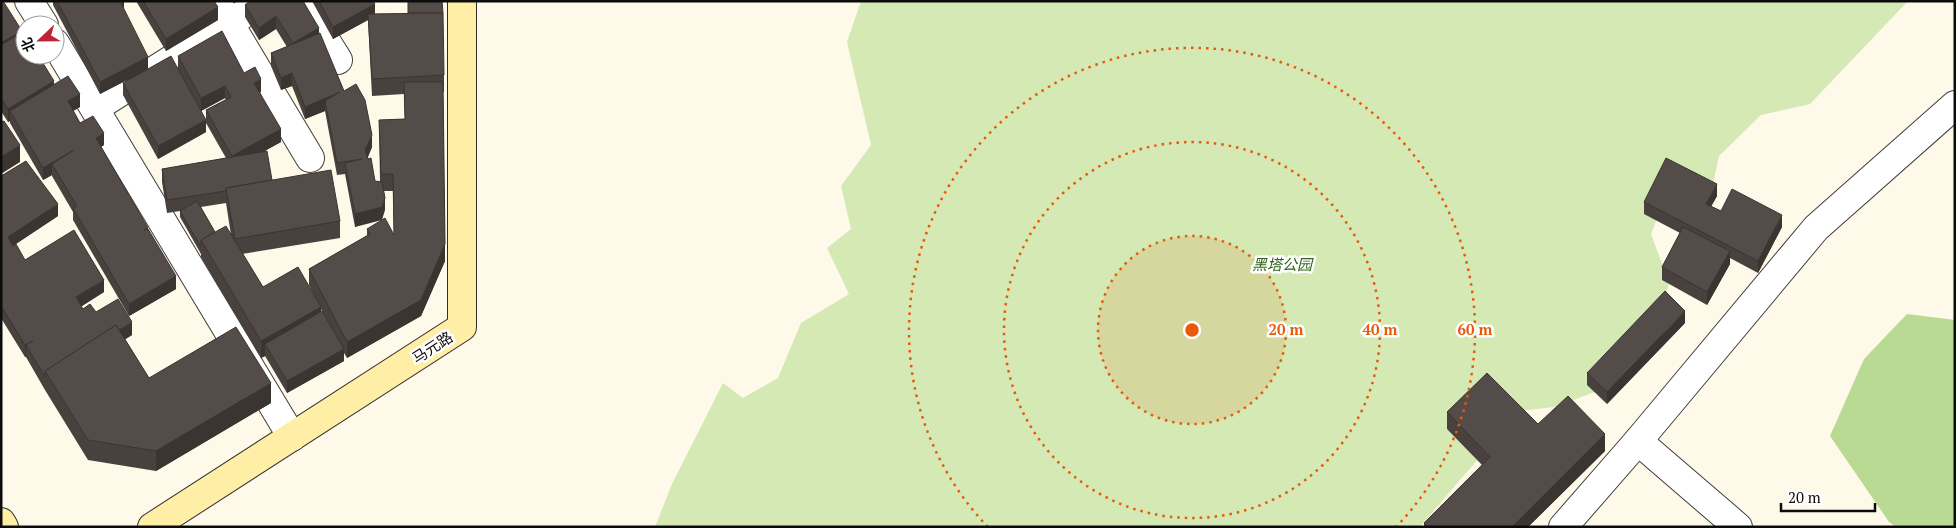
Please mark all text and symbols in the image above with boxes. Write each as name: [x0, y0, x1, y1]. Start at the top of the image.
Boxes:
north arrow: [15, 15, 65, 65]
text: 北: [16, 35, 39, 55]
park label: 黑塔公园: [1252, 254, 1314, 274]
text: 20 m: [1269, 319, 1304, 339]
text: 40 m: [1363, 319, 1398, 339]
text: 60 m: [1458, 319, 1493, 339]
centre of rings: [1183, 321, 1201, 339]
street label: 马元路: [408, 326, 456, 368]
scale bar: [1781, 480, 1875, 512]
text: 20 m: [1788, 487, 1821, 507]

